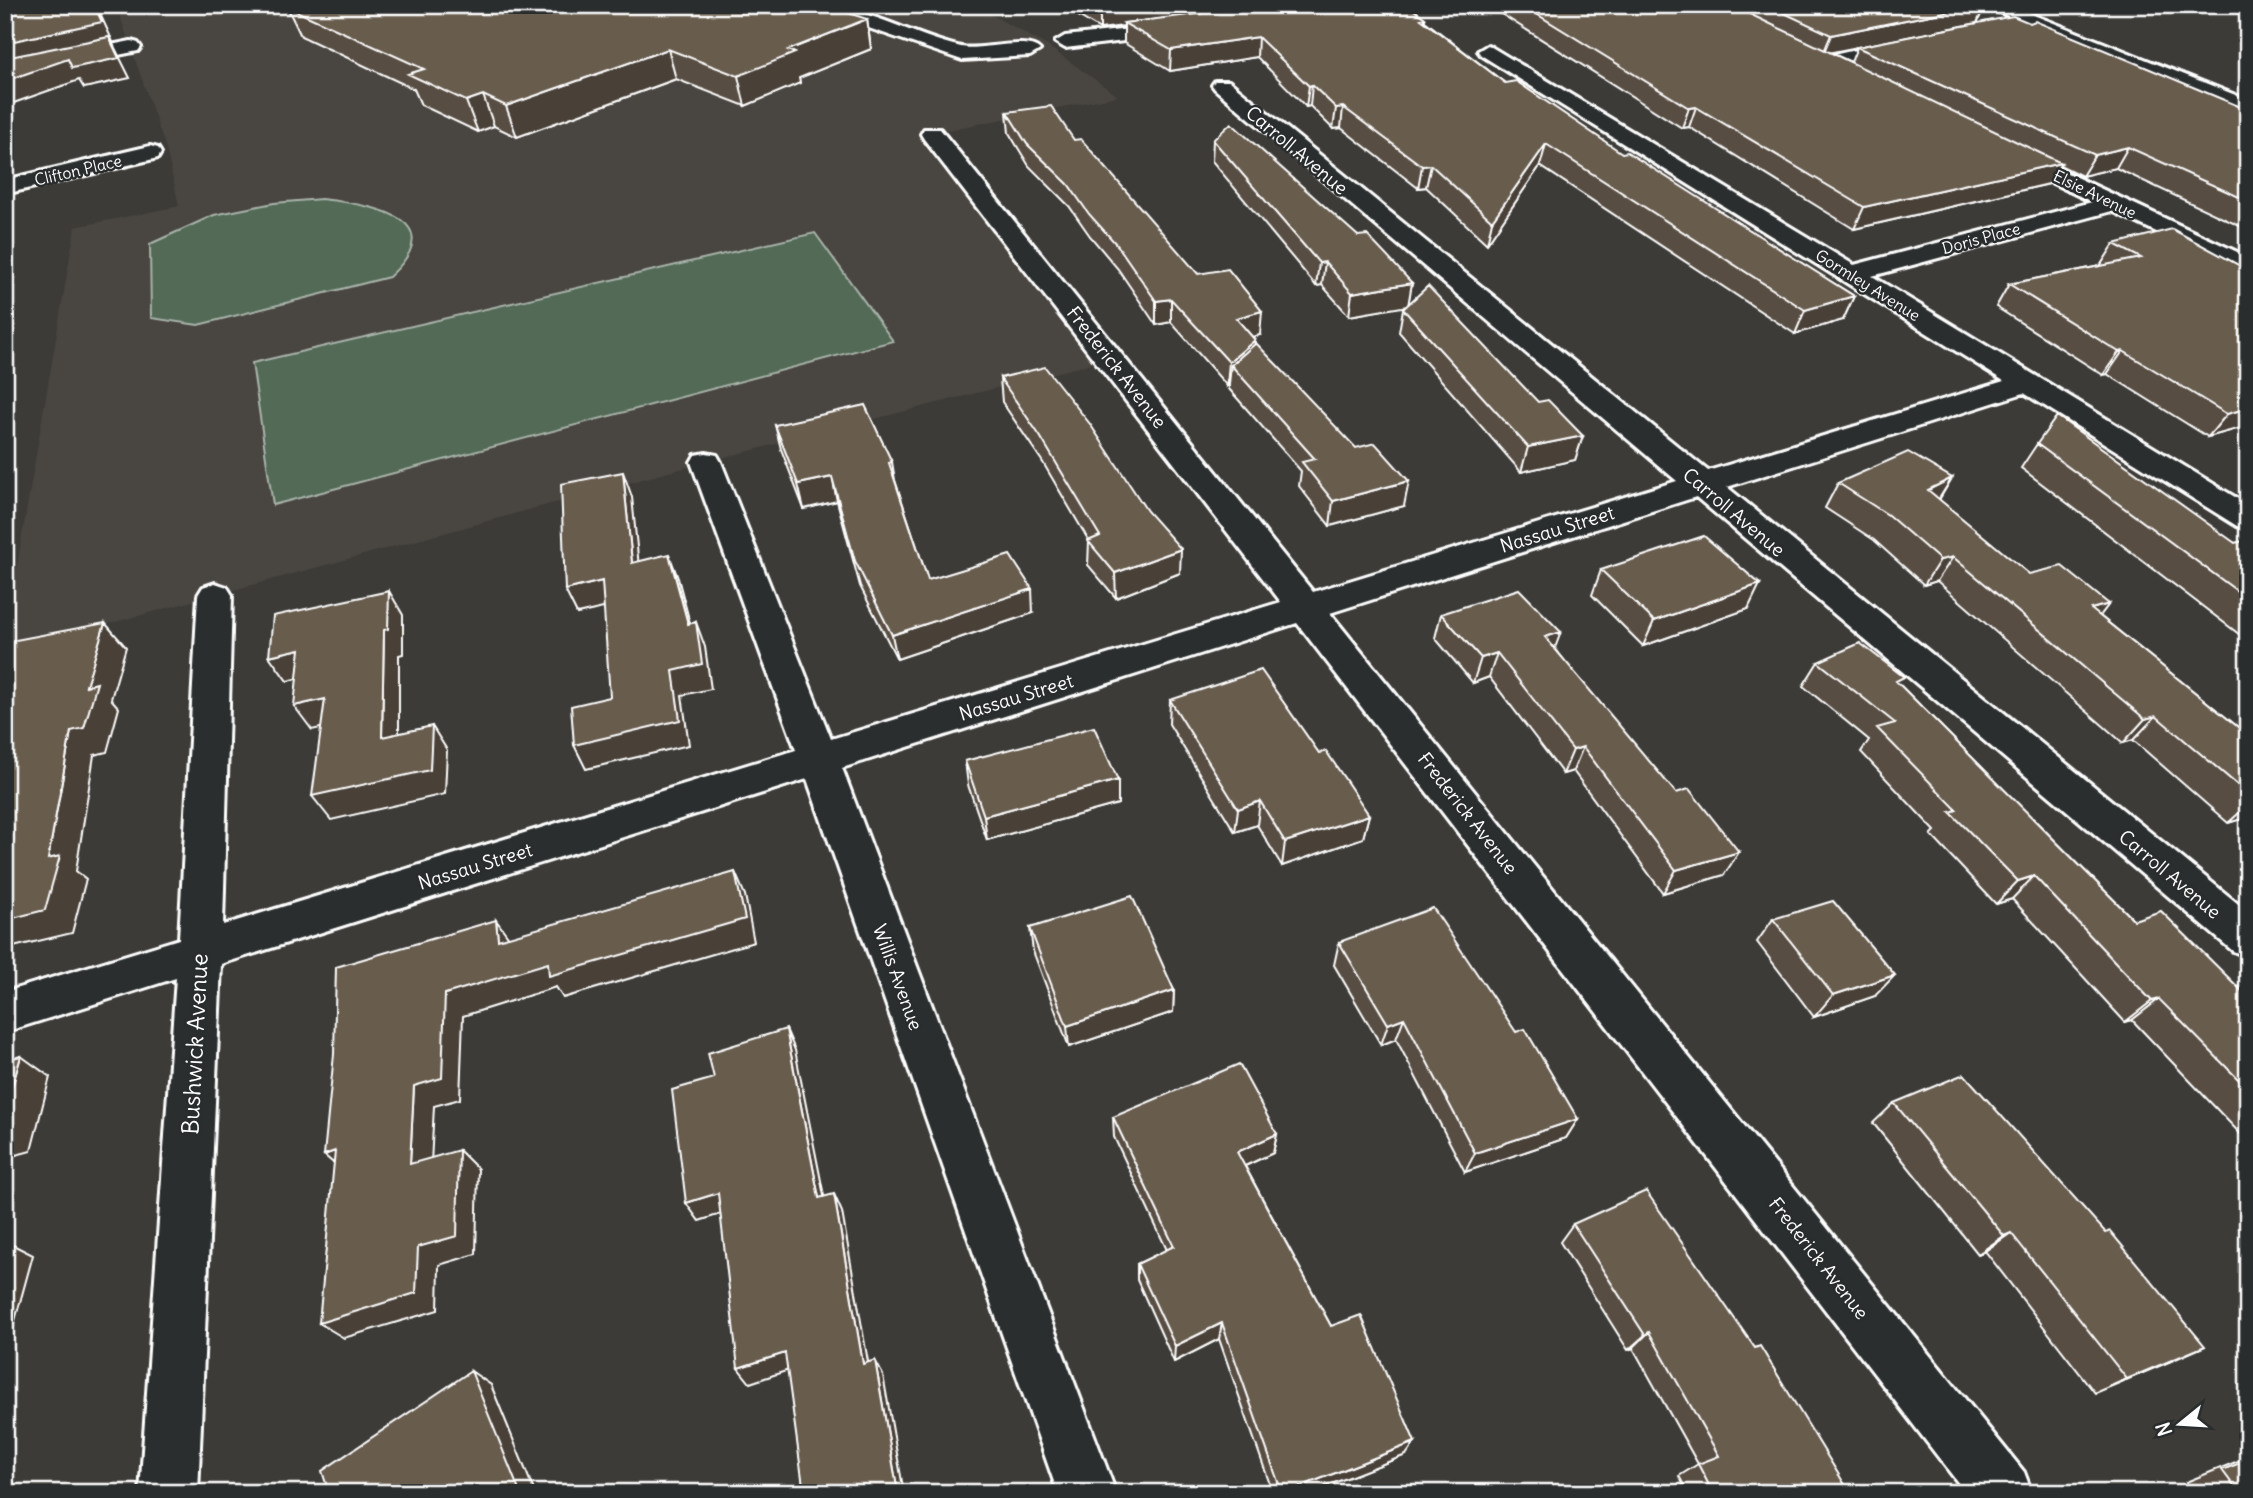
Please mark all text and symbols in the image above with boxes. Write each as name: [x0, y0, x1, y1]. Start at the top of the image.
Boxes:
street label: Carroll Avenue: [1241, 100, 1353, 200]
street label: Clifton Place: [32, 150, 124, 190]
street label: Elsie Avenue: [2050, 165, 2140, 223]
street label: Doris Place: [1940, 218, 2022, 258]
street label: Gormley Avenue: [1812, 245, 1924, 325]
street label: Frederick Avenue: [1062, 301, 1172, 433]
street label: Carroll Avenue: [1678, 462, 1790, 562]
street label: Nassau Street: [1497, 500, 1617, 558]
street label: Nassau Street: [956, 668, 1076, 726]
street label: Frederick Avenue: [1413, 747, 1523, 879]
street label: Carroll Avenue: [2114, 824, 2226, 924]
street label: Nassau Street: [415, 837, 535, 895]
street label: Willis Avenue: [868, 921, 928, 1033]
street label: Bushwick Avenue: [175, 953, 214, 1135]
street label: Frederick Avenue: [1764, 1192, 1874, 1324]
north arrow: [2144, 1390, 2214, 1460]
text: N: [2150, 1419, 2177, 1439]

